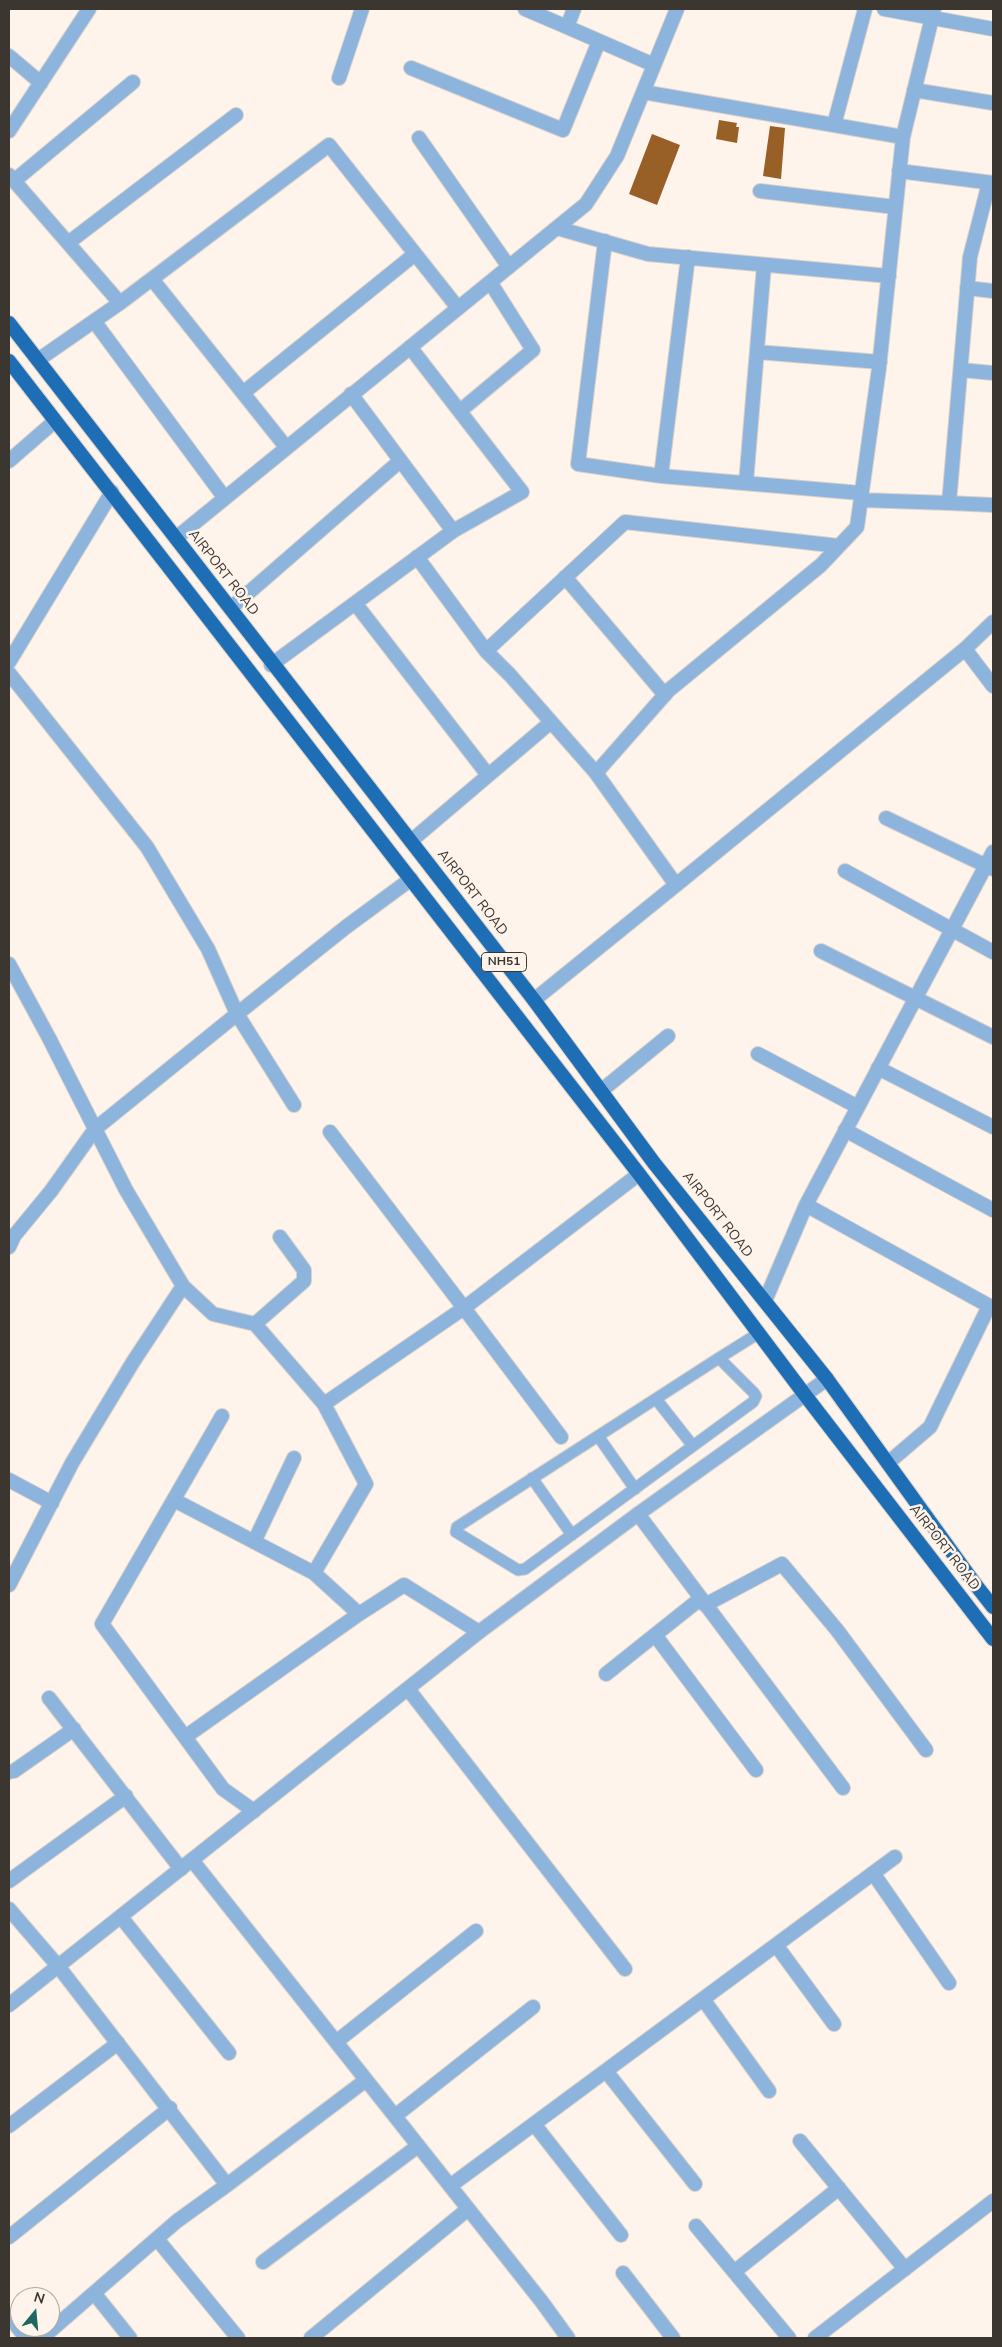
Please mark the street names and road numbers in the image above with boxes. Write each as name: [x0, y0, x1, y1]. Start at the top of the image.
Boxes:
street label: AIRPORT ROAD: [184, 527, 262, 619]
street label: AIRPORT ROAD: [433, 847, 511, 939]
road number: NH51: [482, 952, 526, 972]
street label: AIRPORT ROAD: [678, 1169, 756, 1261]
street label: AIRPORT ROAD: [905, 1502, 983, 1594]

